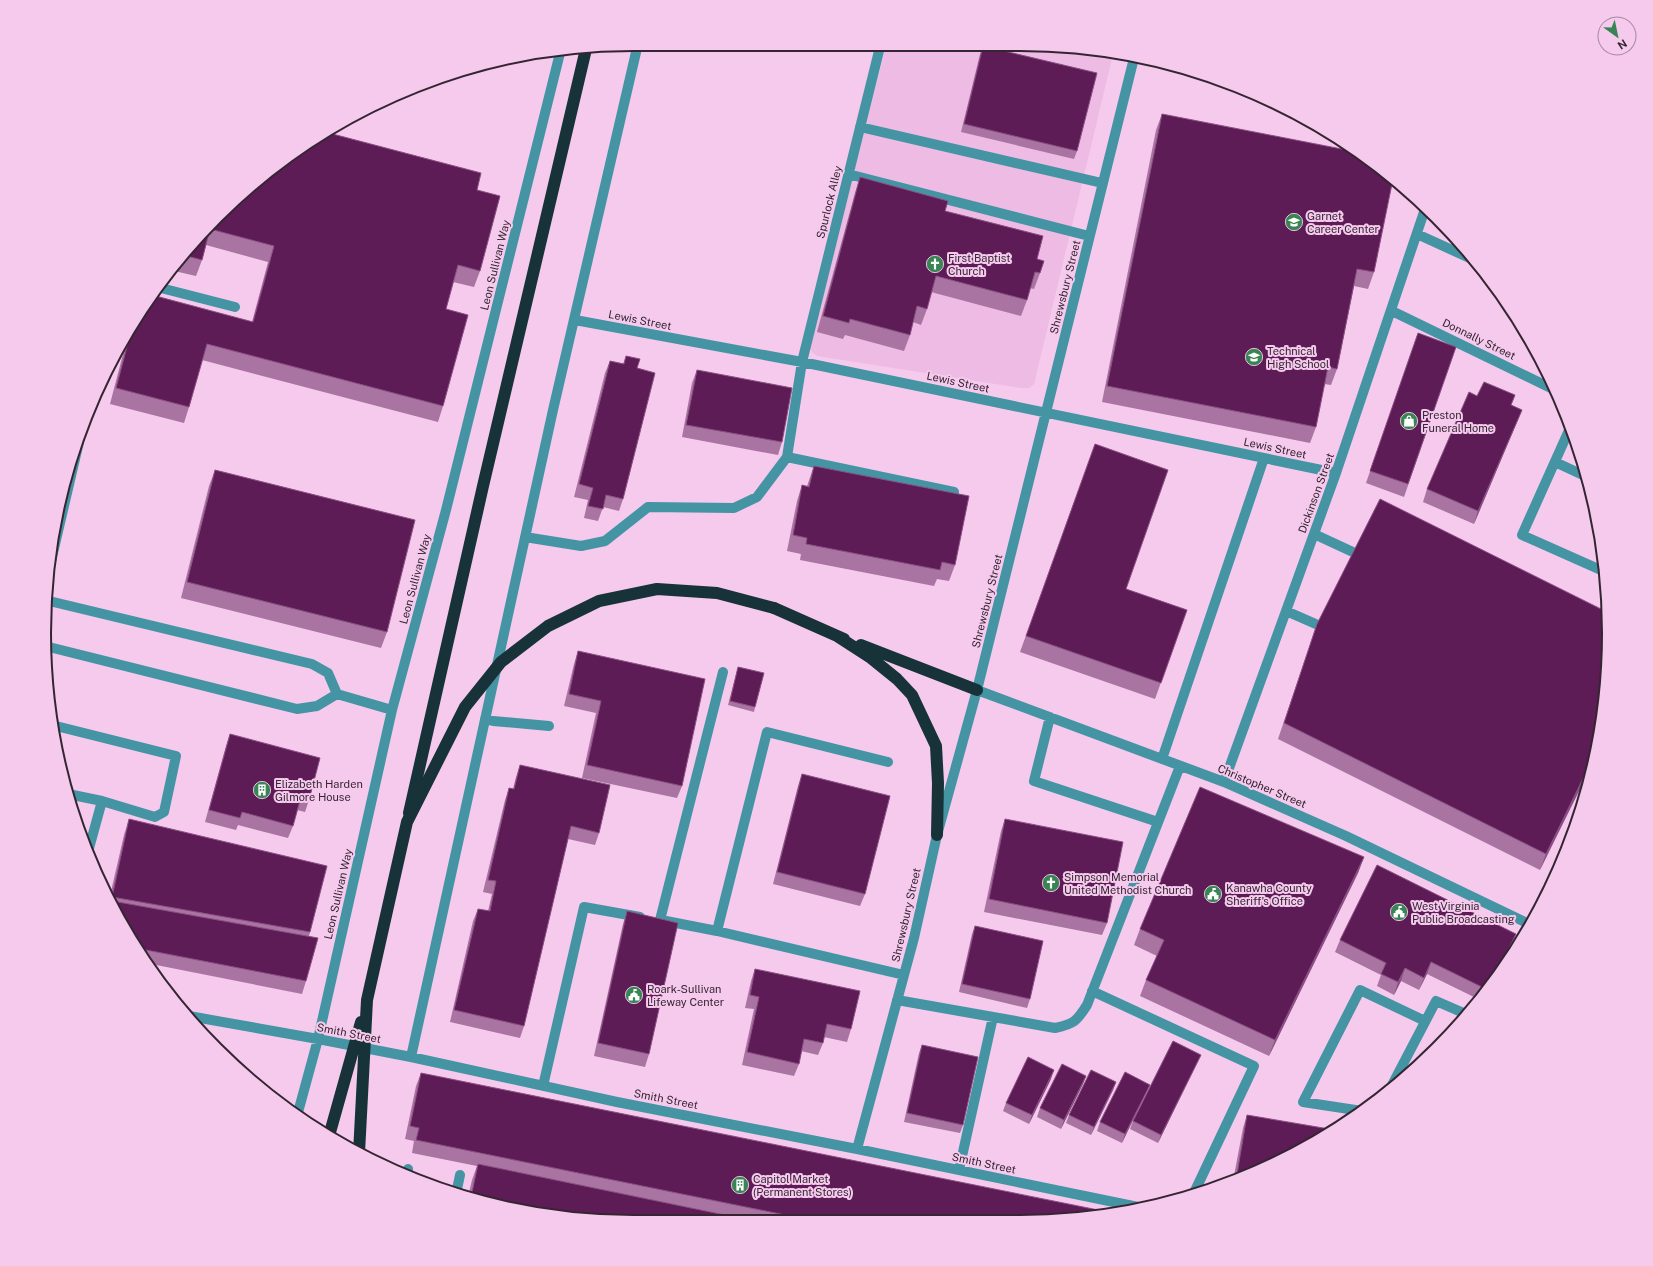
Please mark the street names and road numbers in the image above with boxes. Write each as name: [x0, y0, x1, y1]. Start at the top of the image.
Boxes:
street label: Spurlock Alley: [814, 164, 844, 240]
street label: Leon Sullivan Way: [478, 218, 512, 311]
street label: Shrewsbury Street: [1048, 239, 1082, 335]
street label: Lewis Street: [607, 308, 673, 332]
street label: Donnally Street: [1441, 316, 1517, 362]
street label: Lewis Street: [925, 369, 991, 395]
street label: Lewis Street: [1242, 435, 1308, 461]
street label: Dickinson Street: [1296, 451, 1336, 535]
street label: Leon Sullivan Way: [397, 533, 433, 625]
street label: Shrewsbury Street: [970, 553, 1004, 649]
street label: Christopher Street: [1216, 762, 1308, 810]
street label: Leon Sullivan Way: [322, 847, 354, 940]
street label: Shrewsbury Street: [889, 867, 923, 963]
street label: Smith Street: [316, 1021, 382, 1045]
street label: Smith Street: [633, 1087, 699, 1111]
street label: Smith Street: [951, 1150, 1017, 1176]

